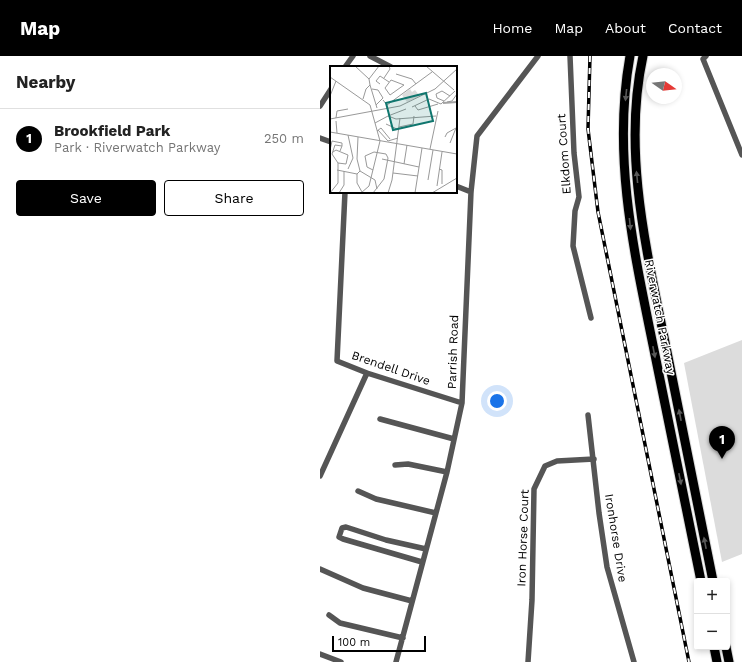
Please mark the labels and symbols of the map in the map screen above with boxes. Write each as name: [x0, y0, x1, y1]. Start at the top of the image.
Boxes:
inset map: [330, 66, 457, 193]
north arrow: [646, 68, 682, 104]
one-way arrow: [622, 89, 629, 101]
street label: Elkdom Court: [554, 113, 574, 195]
one-way arrow: [634, 171, 640, 183]
one-way arrow: [627, 218, 633, 230]
street label: Riverwatch Parkway: [642, 258, 678, 377]
street label: Parrish Road: [445, 315, 461, 389]
one-way arrow: [652, 346, 658, 358]
street label: Brendell Drive: [350, 348, 432, 388]
your location: [487, 391, 507, 411]
one-way arrow: [676, 409, 682, 421]
pin: 1: [709, 426, 735, 459]
one-way arrow: [677, 473, 683, 485]
street label: Iron Horse Court: [514, 489, 532, 587]
street label: Ironhorse Drive: [602, 493, 630, 583]
one-way arrow: [702, 537, 708, 549]
scale bar: [332, 634, 426, 653]

